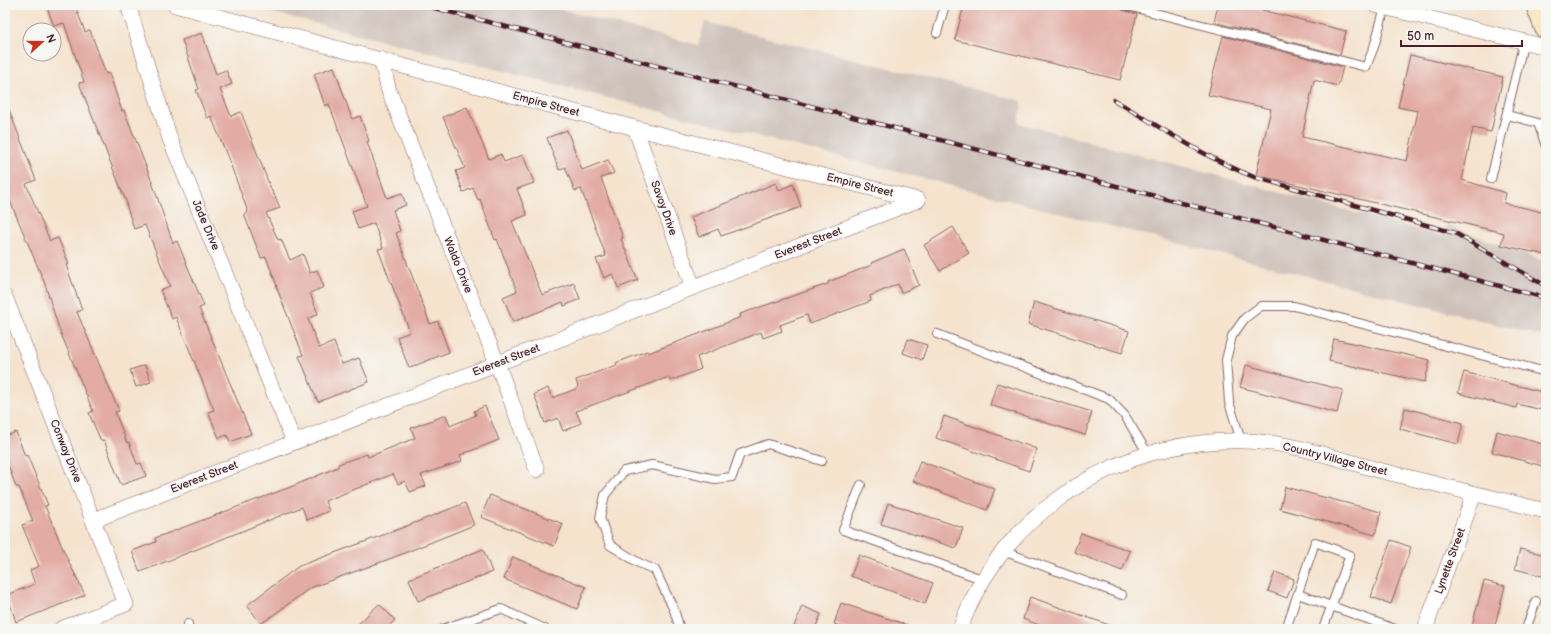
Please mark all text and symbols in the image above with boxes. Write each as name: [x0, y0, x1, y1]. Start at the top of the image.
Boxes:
north arrow: [22, 22, 62, 62]
scale bar: [1401, 22, 1522, 48]
text: 50 m: [1407, 29, 1434, 44]
text: N: [43, 32, 58, 45]
street label: Empire Street: [511, 89, 581, 119]
street label: Empire Street: [825, 170, 895, 200]
street label: Savoy Drive: [648, 179, 680, 238]
street label: Jade Drive: [190, 198, 223, 253]
street label: Everest Street: [773, 224, 844, 262]
street label: Waldo Drive: [441, 235, 475, 295]
street label: Everest Street: [471, 341, 542, 379]
street label: Conway Drive: [47, 418, 85, 485]
street label: Country Village Street: [1281, 440, 1389, 478]
street label: Everest Street: [169, 458, 240, 496]
street label: Lynette Street: [1432, 526, 1468, 596]

